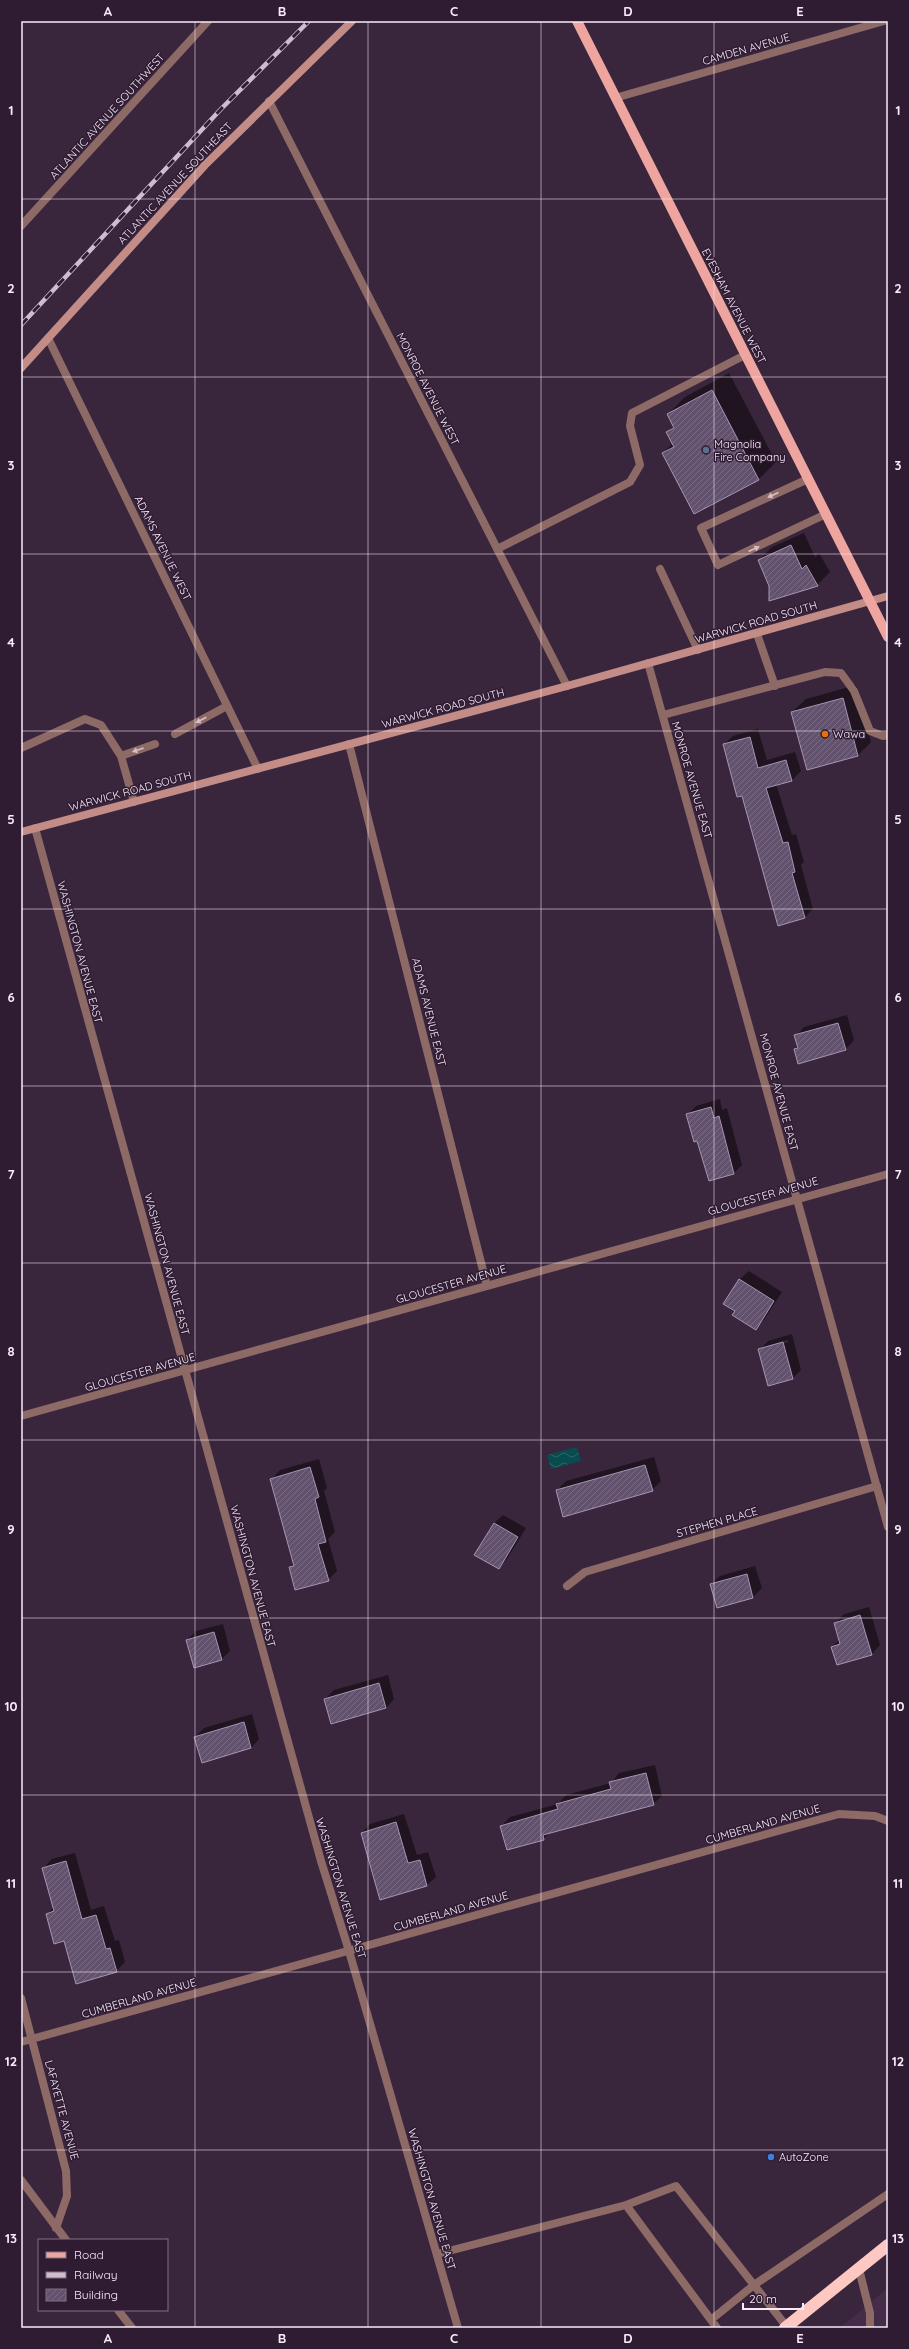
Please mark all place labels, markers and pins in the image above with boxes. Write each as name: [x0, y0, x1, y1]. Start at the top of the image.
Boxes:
place label: Magnolia Fire Company: [714, 437, 786, 464]
marker: Magnolia Fire Company: [701, 445, 711, 455]
place label: Wawa: [833, 727, 865, 741]
marker: Wawa: [820, 729, 830, 739]
place label: AutoZone: [779, 2150, 829, 2164]
marker: AutoZone: [766, 2152, 776, 2162]

